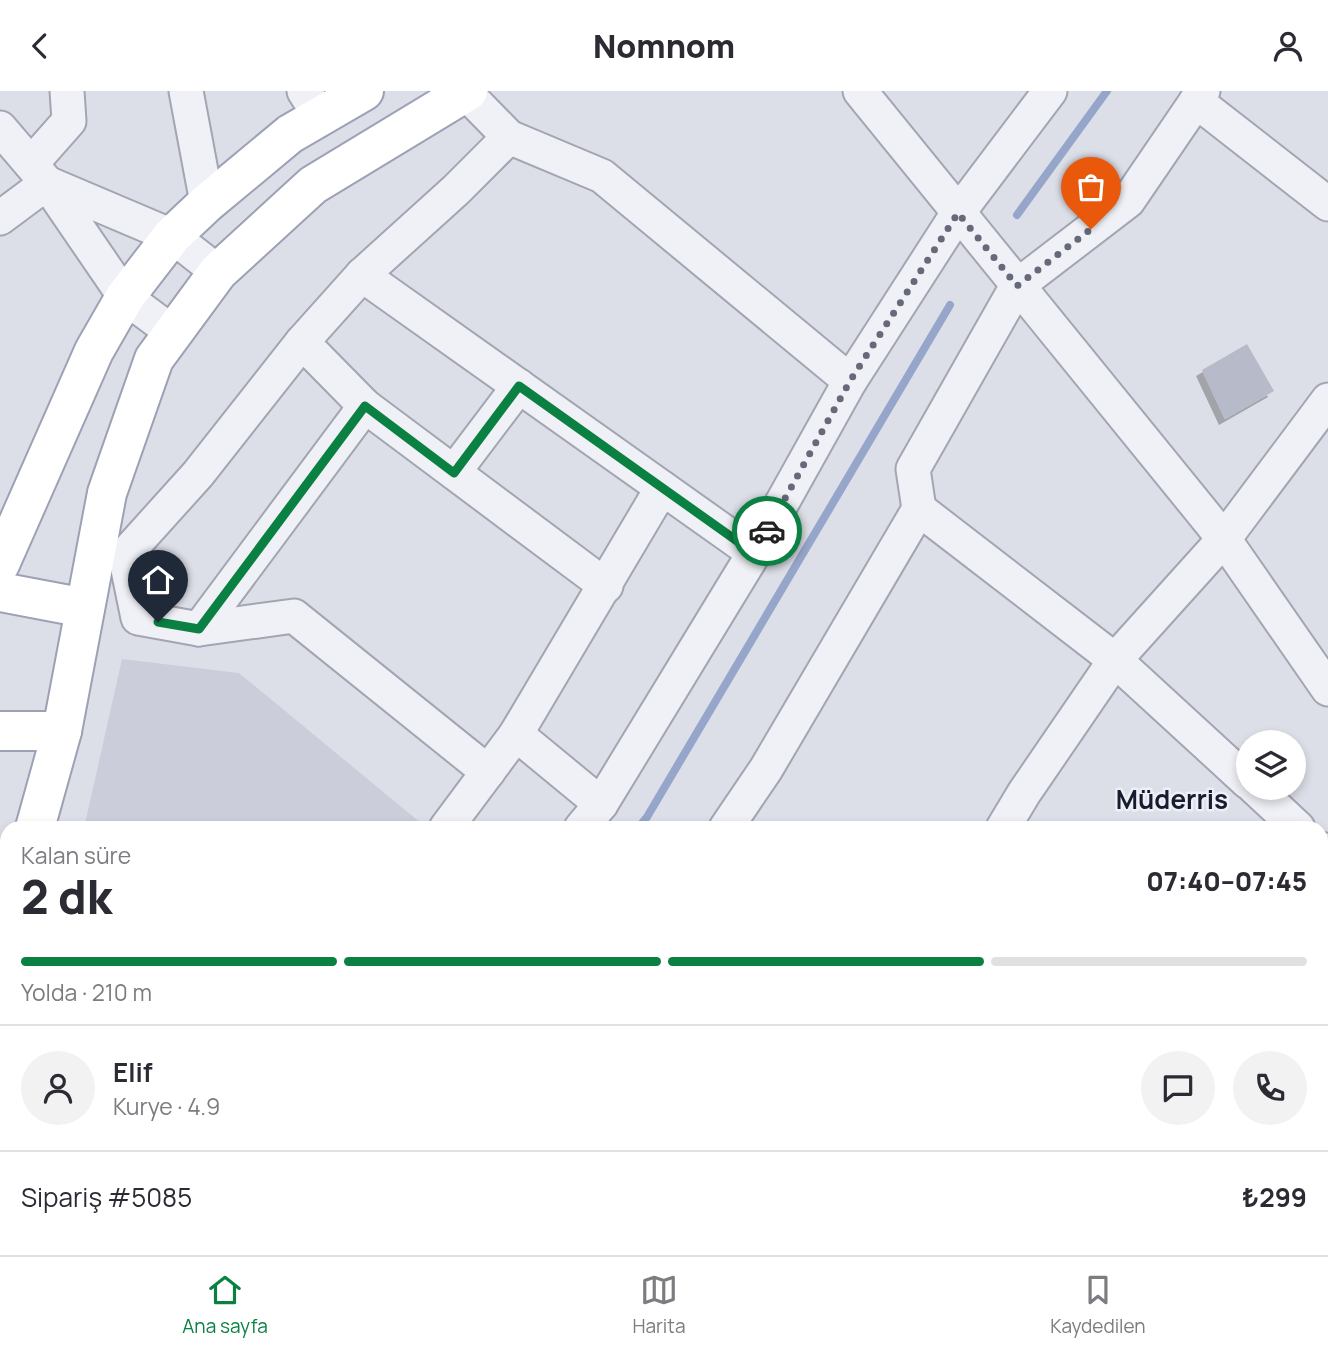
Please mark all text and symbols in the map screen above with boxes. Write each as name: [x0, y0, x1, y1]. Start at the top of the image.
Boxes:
text: Nomnom: [593, 24, 735, 68]
icon: back: [21, 27, 59, 65]
icon: person: [1269, 27, 1307, 65]
pin: [1061, 157, 1121, 229]
icon: bag: [1072, 168, 1110, 206]
courier: [732, 496, 802, 566]
icon: car: [748, 512, 786, 550]
pin: [128, 550, 188, 622]
icon: home: [139, 561, 177, 599]
map controls: [1236, 730, 1306, 800]
button: layers: [1236, 730, 1306, 800]
district label: Müderris: [1116, 781, 1228, 817]
text: Kalan süre: [21, 839, 131, 871]
text: 07:40–07:45: [1146, 863, 1307, 899]
text: 2 dk: [21, 865, 112, 928]
text: Yolda · 210 m: [21, 976, 152, 1008]
button: person: [21, 1051, 95, 1125]
button: chat: [1141, 1051, 1215, 1125]
button: phone: [1233, 1051, 1307, 1125]
text: Elif: [113, 1054, 153, 1090]
text: Kurye · 4.9: [113, 1090, 220, 1122]
text: Sipariş #5085: [21, 1179, 192, 1215]
text: ₺299: [1242, 1179, 1307, 1215]
tab: Ana sayfa: [182, 1271, 268, 1339]
tab: Harita: [632, 1271, 685, 1339]
tab: Kaydedilen: [1050, 1271, 1146, 1339]

